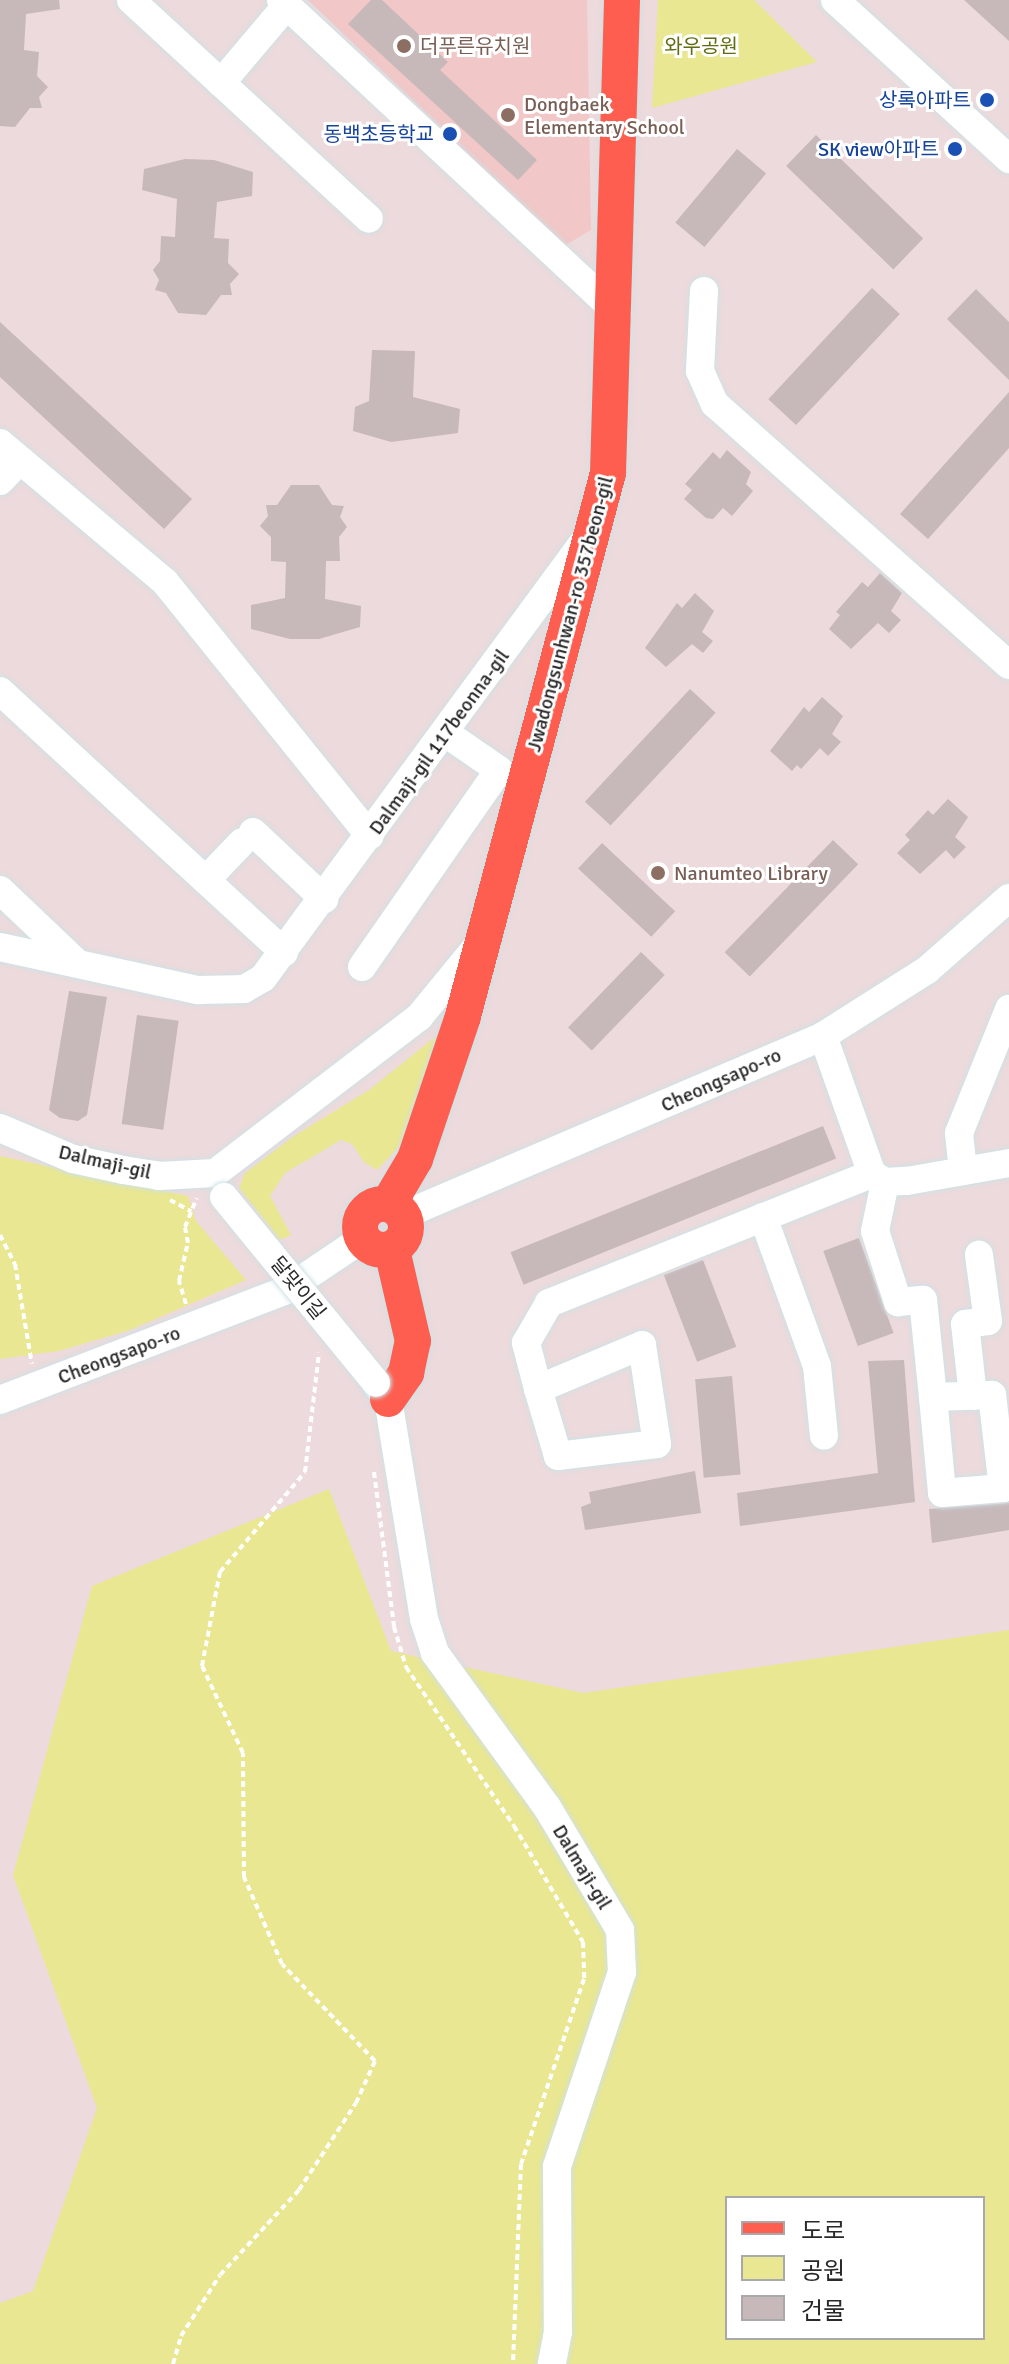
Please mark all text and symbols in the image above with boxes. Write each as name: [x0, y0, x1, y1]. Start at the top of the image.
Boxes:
place label: 더푸른유치원: [420, 34, 530, 58]
park label: 와우공원: [664, 34, 738, 58]
marker: 더푸른유치원: [395, 37, 413, 55]
place label: 상록아파트: [879, 88, 971, 112]
marker: 상록아파트: [978, 91, 996, 109]
place label: Dongbaek Elementary School: [524, 92, 685, 139]
marker: Dongbaek Elementary School: [499, 106, 517, 124]
place label: 동백초등학교: [324, 122, 434, 146]
marker: 동백초등학교: [441, 125, 459, 143]
place label: SK view아파트: [818, 137, 939, 161]
marker: SK view아파트: [946, 140, 964, 158]
street label: Jwadongsunhwan-ro 357beon-gil: [522, 474, 618, 754]
street label: Dalmaji-gil 117beonna-gil: [364, 645, 514, 839]
place label: Nanumteo Library: [674, 861, 828, 885]
marker: Nanumteo Library: [649, 864, 667, 882]
street label: Cheongsapo-ro: [657, 1043, 785, 1117]
street label: Dalmaji-gil: [56, 1140, 154, 1184]
street label: 달맞이길: [266, 1252, 330, 1324]
street label: Cheongsapo-ro: [54, 1321, 184, 1389]
street label: Dalmaji-gil: [547, 1820, 617, 1914]
legend: [725, 2196, 985, 2340]
text: 도로: [801, 2216, 845, 2246]
text: 공원: [801, 2256, 845, 2286]
text: 건물: [801, 2296, 845, 2326]

